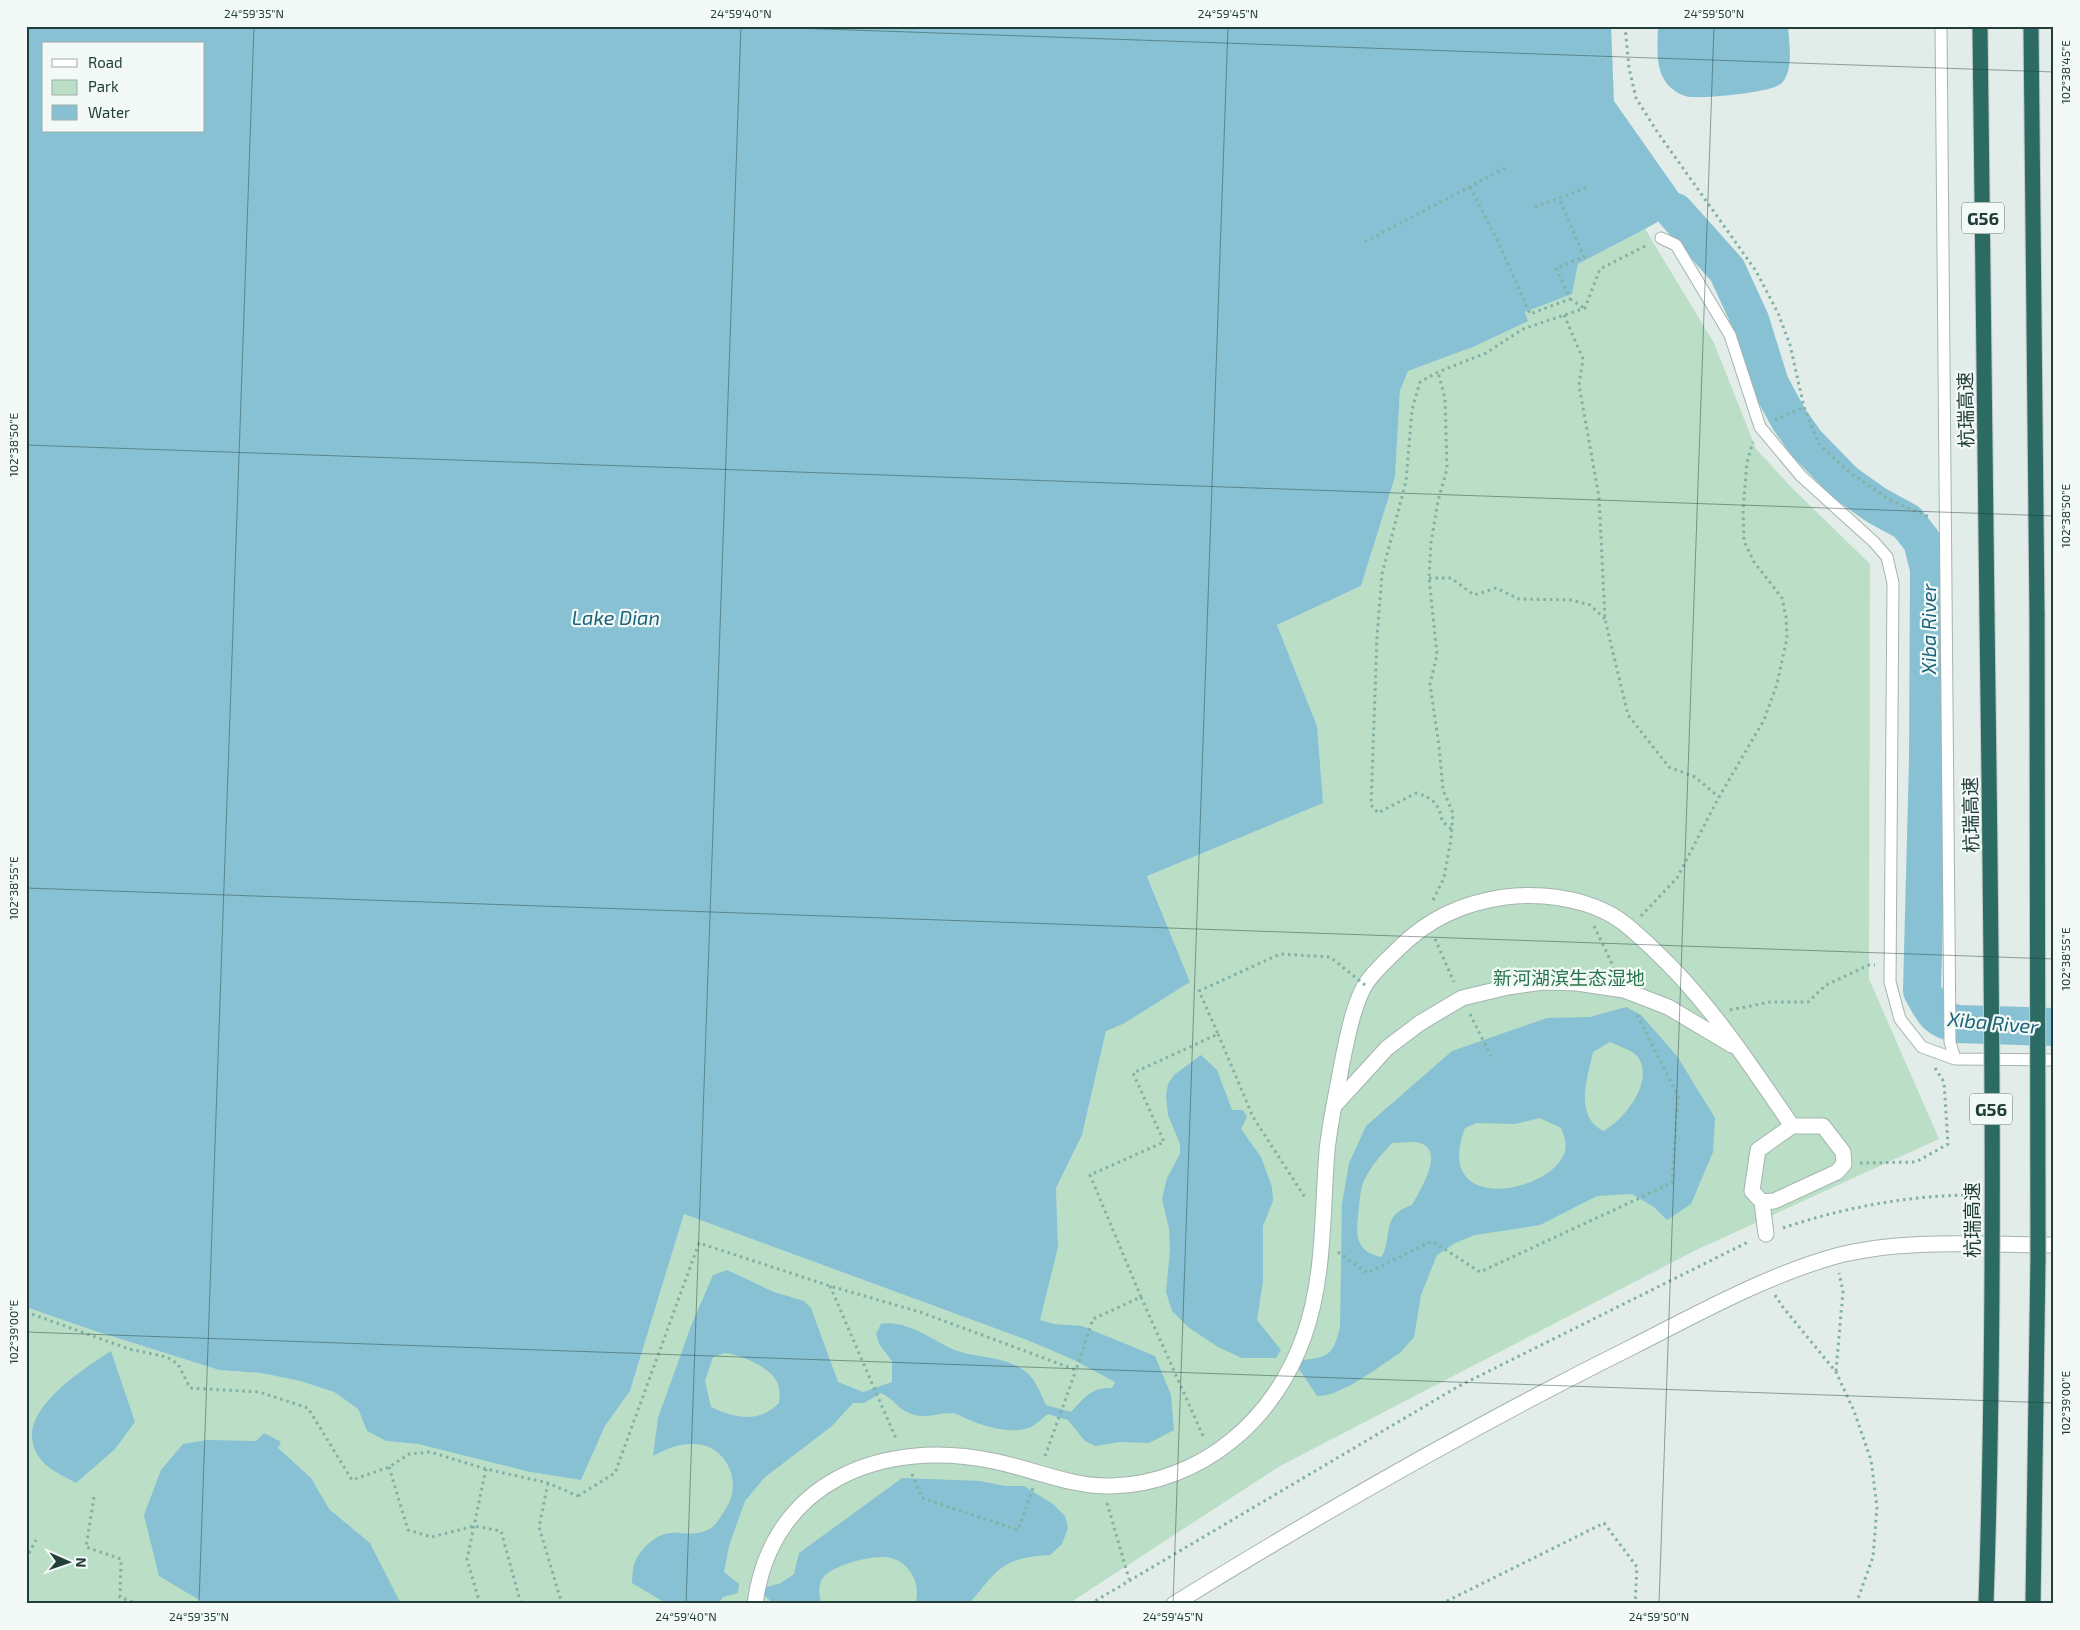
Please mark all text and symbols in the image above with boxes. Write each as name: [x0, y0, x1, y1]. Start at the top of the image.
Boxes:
text: 24°59'35"N: [224, 6, 284, 20]
text: 24°59'40"N: [710, 6, 772, 20]
text: 24°59'45"N: [1198, 6, 1258, 20]
text: 24°59'50"N: [1684, 6, 1744, 20]
text: 102°38'45"E: [2058, 40, 2072, 104]
legend: [42, 42, 205, 132]
text: Road: [88, 53, 123, 71]
text: Park: [88, 77, 119, 95]
text: Water: [88, 103, 130, 121]
road number: G56: [1962, 202, 2004, 234]
street label: 杭瑞高速: [1953, 372, 1977, 448]
text: 102°38'50"E: [6, 413, 20, 477]
text: 102°38'50"E: [2058, 484, 2072, 548]
water label: Xiba River: [1916, 582, 1940, 676]
water label: Lake Dian: [572, 605, 660, 629]
street label: 杭瑞高速: [1958, 777, 1982, 853]
text: 102°38'55"E: [6, 856, 20, 920]
text: 102°38'55"E: [2058, 927, 2072, 991]
park label: 新河湖滨生态湿地: [1493, 966, 1645, 989]
water label: Xiba River: [1946, 1006, 2040, 1038]
road number: G56: [1970, 1094, 2012, 1124]
street label: 杭瑞高速: [1960, 1182, 1983, 1258]
text: 102°39'00"E: [6, 1299, 20, 1364]
text: 102°39'00"E: [2058, 1370, 2072, 1435]
north arrow: [42, 1538, 92, 1588]
text: N: [73, 1557, 90, 1568]
text: 24°59'35"N: [169, 1609, 229, 1623]
text: 24°59'40"N: [655, 1609, 717, 1623]
text: 24°59'45"N: [1143, 1609, 1203, 1623]
text: 24°59'50"N: [1629, 1609, 1689, 1623]

